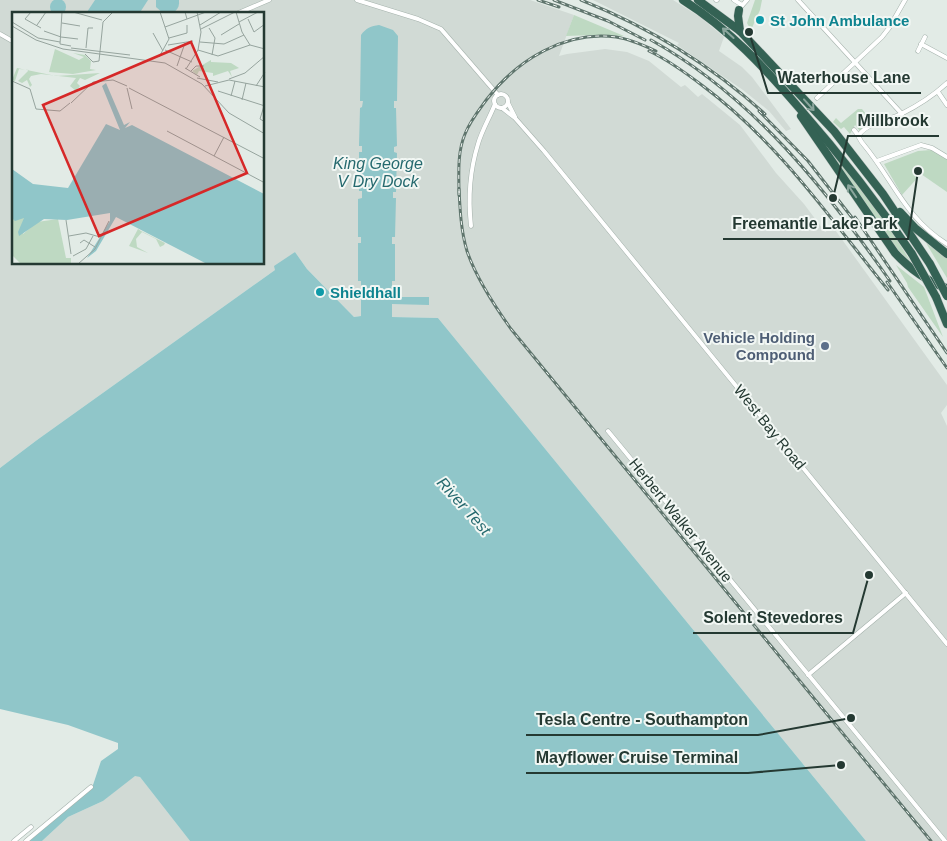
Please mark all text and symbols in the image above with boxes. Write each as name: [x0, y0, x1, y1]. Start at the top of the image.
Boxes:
inset map: [12, 12, 265, 265]
place label: St John Ambulance: [770, 12, 909, 29]
marker: St John Ambulance: [754, 14, 766, 26]
one-way arrow: [722, 27, 735, 39]
callout: Waterhouse Lane: [768, 62, 921, 93]
text: Waterhouse Lane: [778, 69, 910, 86]
one-way arrow: [803, 98, 815, 111]
callout: Millbrook: [848, 105, 939, 136]
text: Millbrook: [857, 112, 929, 129]
water label: King George V Dry Dock: [333, 155, 423, 190]
one-way arrow: [847, 185, 857, 199]
callout: Freemantle Lake Park: [723, 208, 908, 239]
text: Freemantle Lake Park: [732, 215, 898, 232]
place label: Shieldhall: [330, 284, 401, 301]
marker: Shieldhall: [314, 286, 326, 298]
place label: Vehicle Holding Compound: [703, 329, 815, 363]
marker: Vehicle Holding Compound: [819, 340, 831, 352]
street label: West Bay Road: [731, 381, 809, 473]
street label: Herbert Walker Avenue: [626, 455, 736, 585]
water label: River Test: [434, 474, 495, 539]
callout: Solent Stevedores: [693, 602, 853, 633]
text: Solent Stevedores: [703, 609, 843, 626]
callout: Tesla Centre - Southampton: [526, 704, 758, 735]
text: Tesla Centre - Southampton: [536, 711, 748, 728]
callout: Mayflower Cruise Terminal: [526, 742, 748, 773]
text: Mayflower Cruise Terminal: [536, 749, 738, 766]

